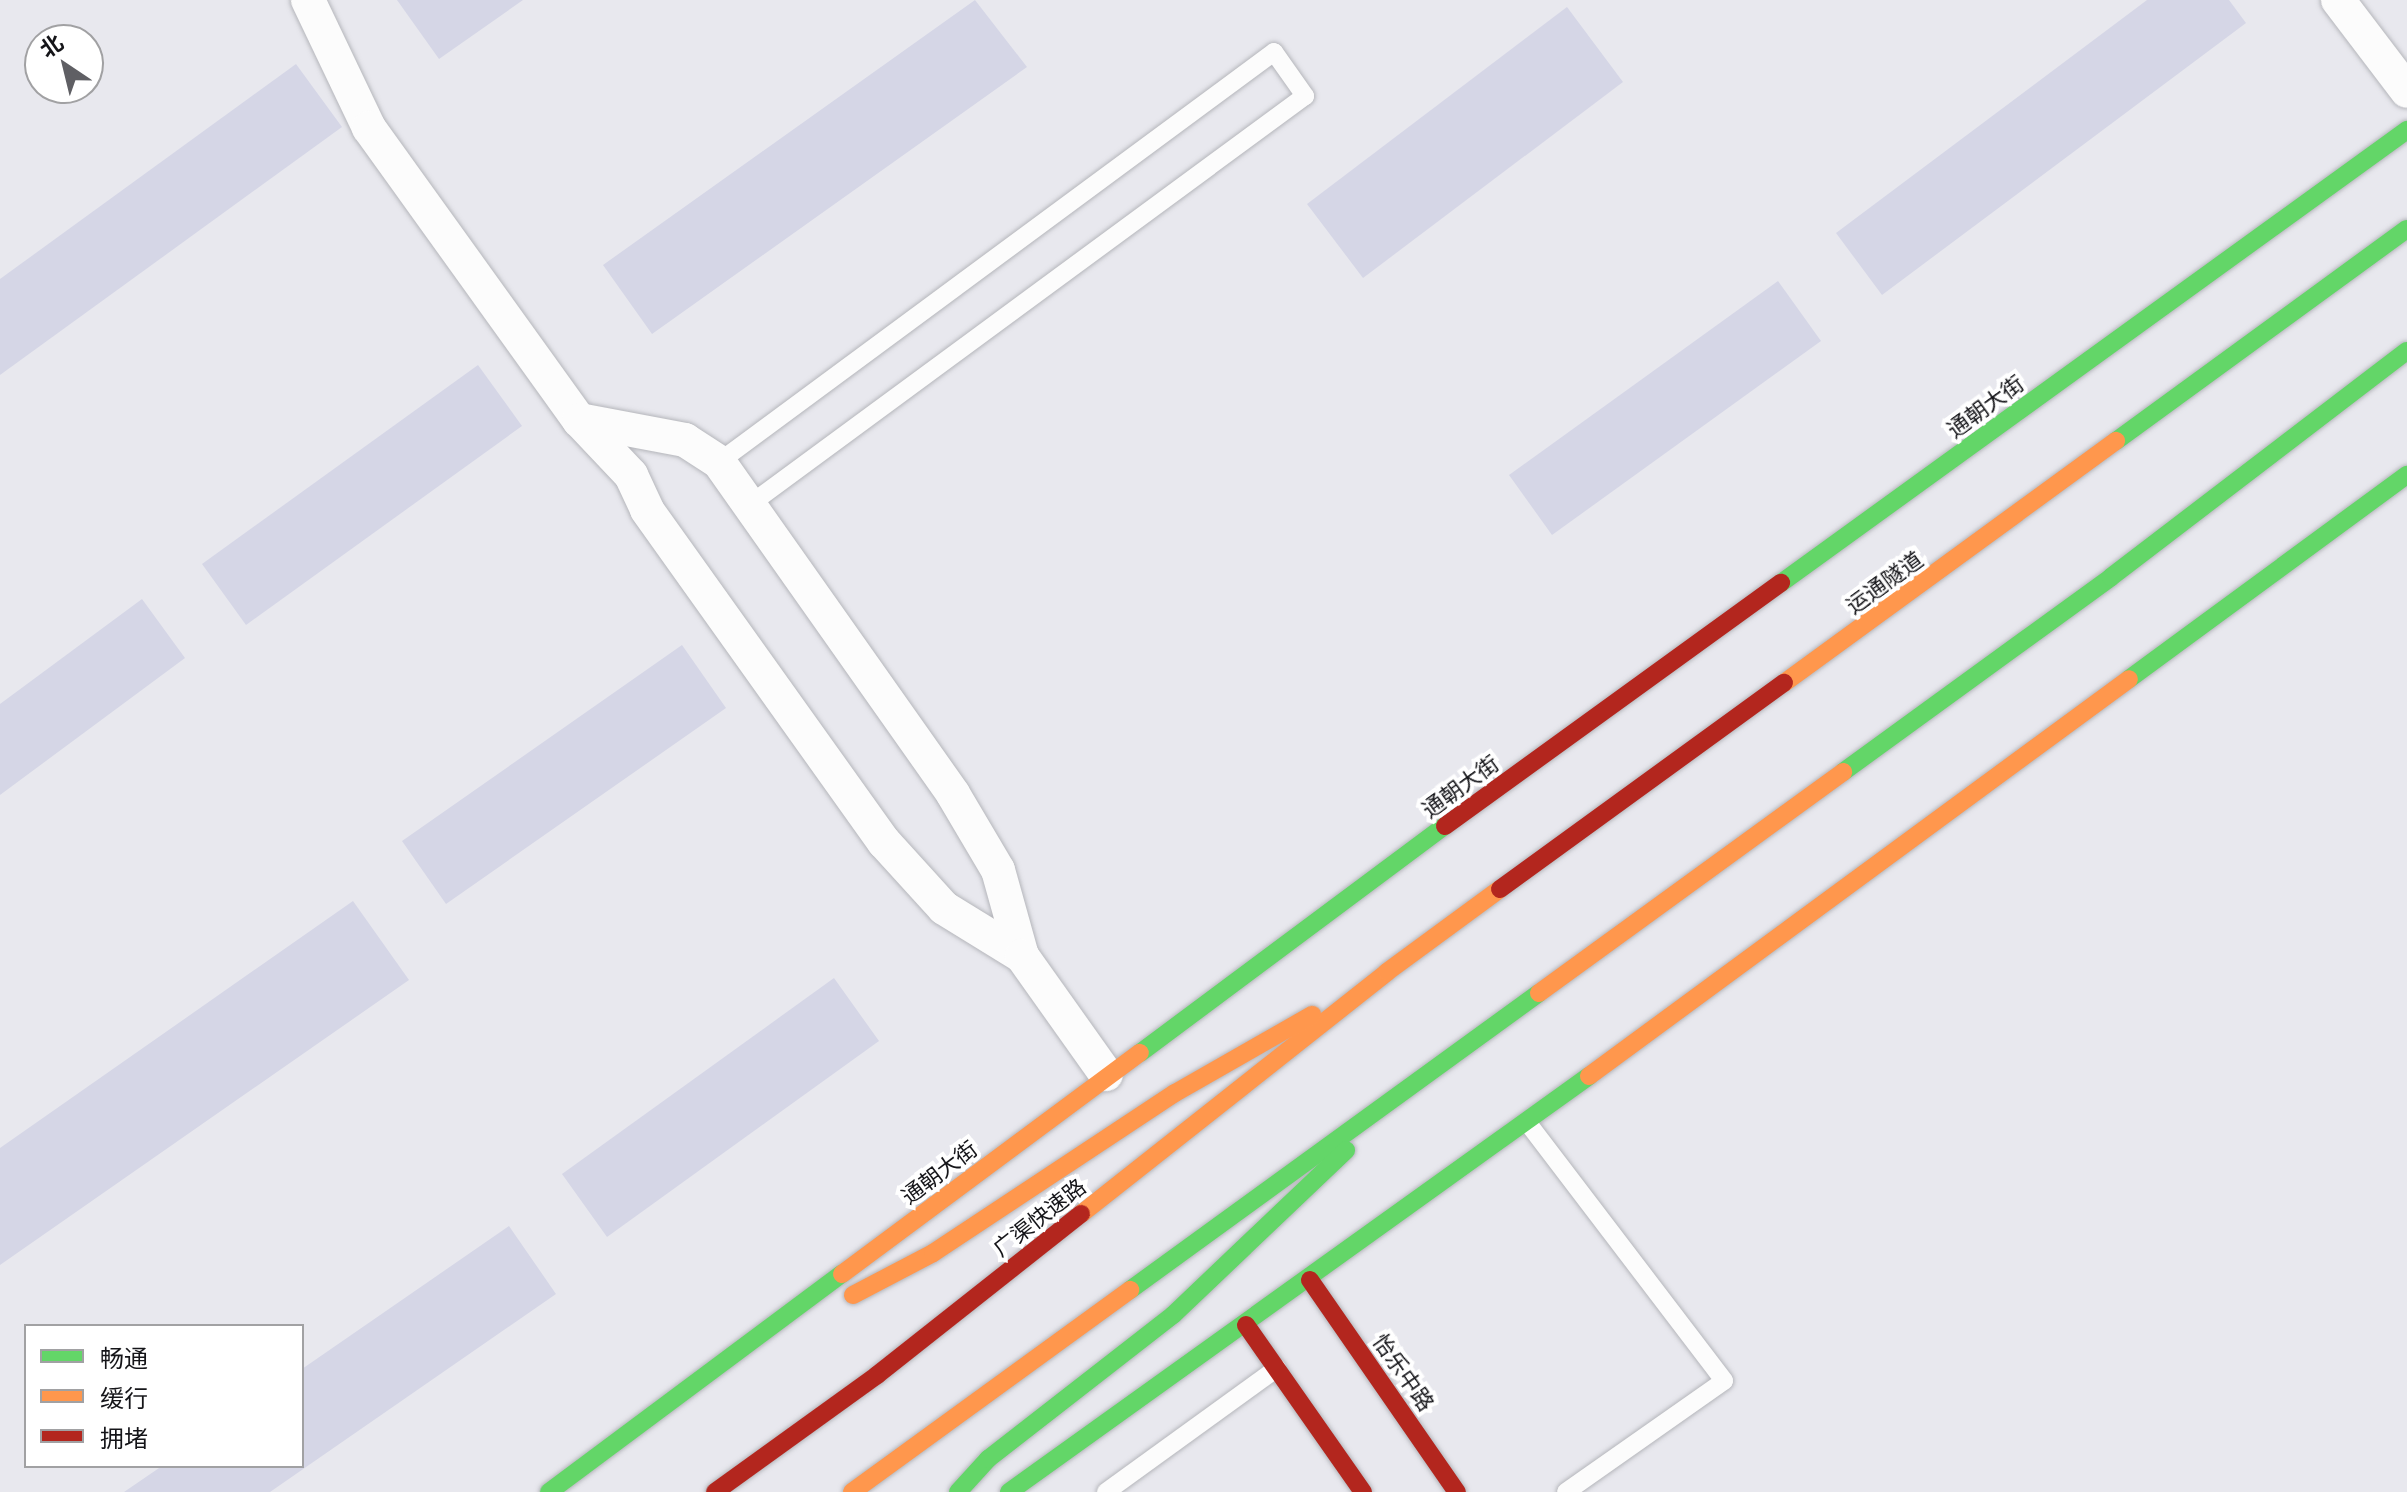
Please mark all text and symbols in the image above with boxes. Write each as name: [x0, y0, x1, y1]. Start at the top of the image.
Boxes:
north arrow: [24, 24, 104, 104]
text: 北: [34, 27, 68, 64]
street label: 通朝大街: [1942, 369, 2028, 443]
street label: 运通隧道: [1841, 545, 1927, 619]
street label: 通朝大街: [1417, 749, 1503, 823]
street label: 通朝大街: [896, 1135, 982, 1209]
street label: 广渠快速路: [988, 1173, 1090, 1261]
legend: [24, 1324, 304, 1468]
street label: 怡乐中路: [1368, 1328, 1440, 1416]
text: 畅通: [100, 1342, 148, 1374]
text: 缓行: [100, 1382, 148, 1414]
text: 拥堵: [100, 1422, 148, 1454]

